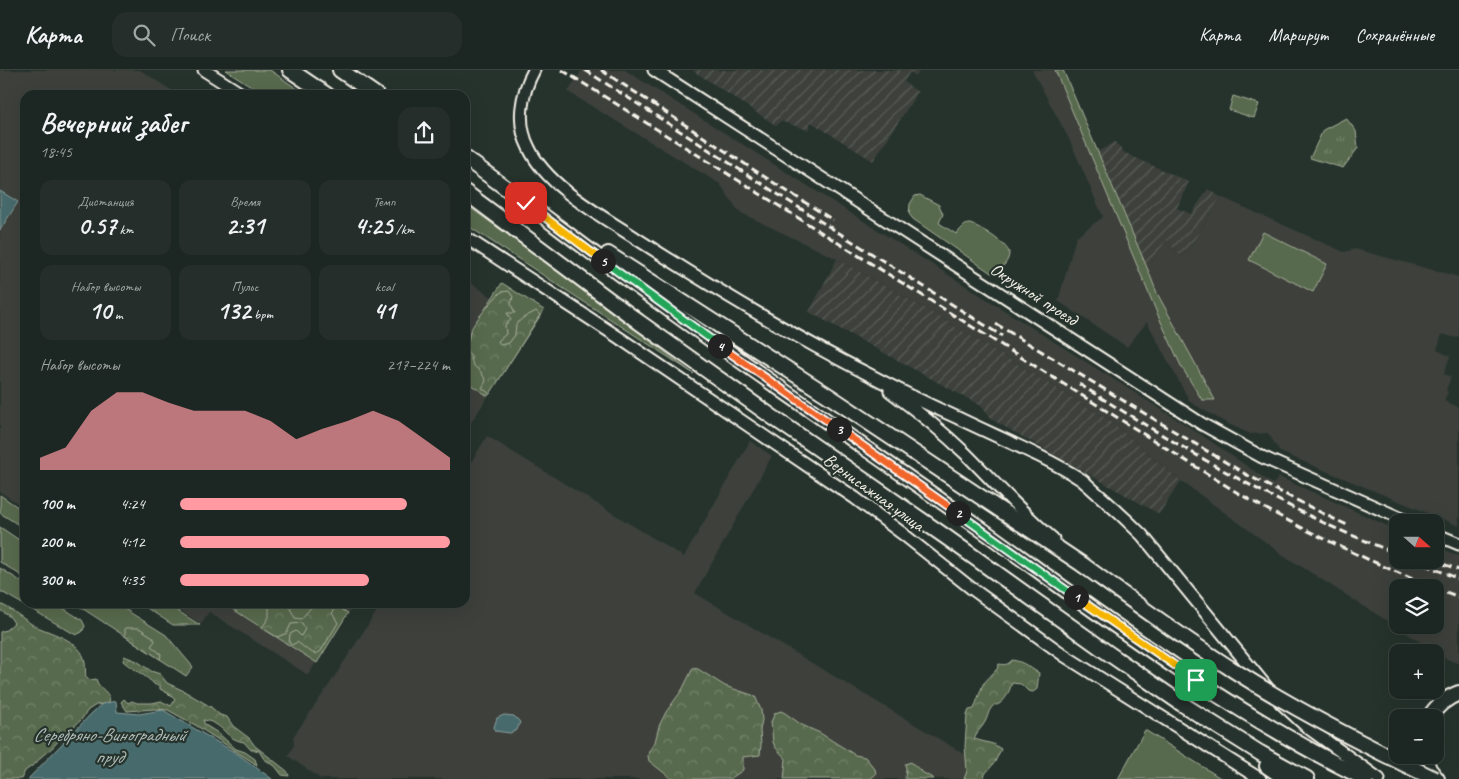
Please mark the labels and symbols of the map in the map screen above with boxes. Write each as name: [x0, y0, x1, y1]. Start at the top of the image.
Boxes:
pin: [505, 182, 547, 224]
pin: 5: [590, 248, 616, 274]
street label: Окружной проезд: [986, 258, 1083, 331]
pin: 4: [708, 334, 732, 358]
pin: 3: [826, 416, 852, 442]
street label: Вернисажная улица: [819, 448, 930, 537]
pin: 2: [946, 500, 970, 526]
north arrow: [1389, 514, 1444, 569]
pin: 1: [1064, 584, 1088, 610]
pin: [1175, 659, 1217, 701]
water label: Серебряно-Виноградный пруд: [33, 723, 189, 769]

